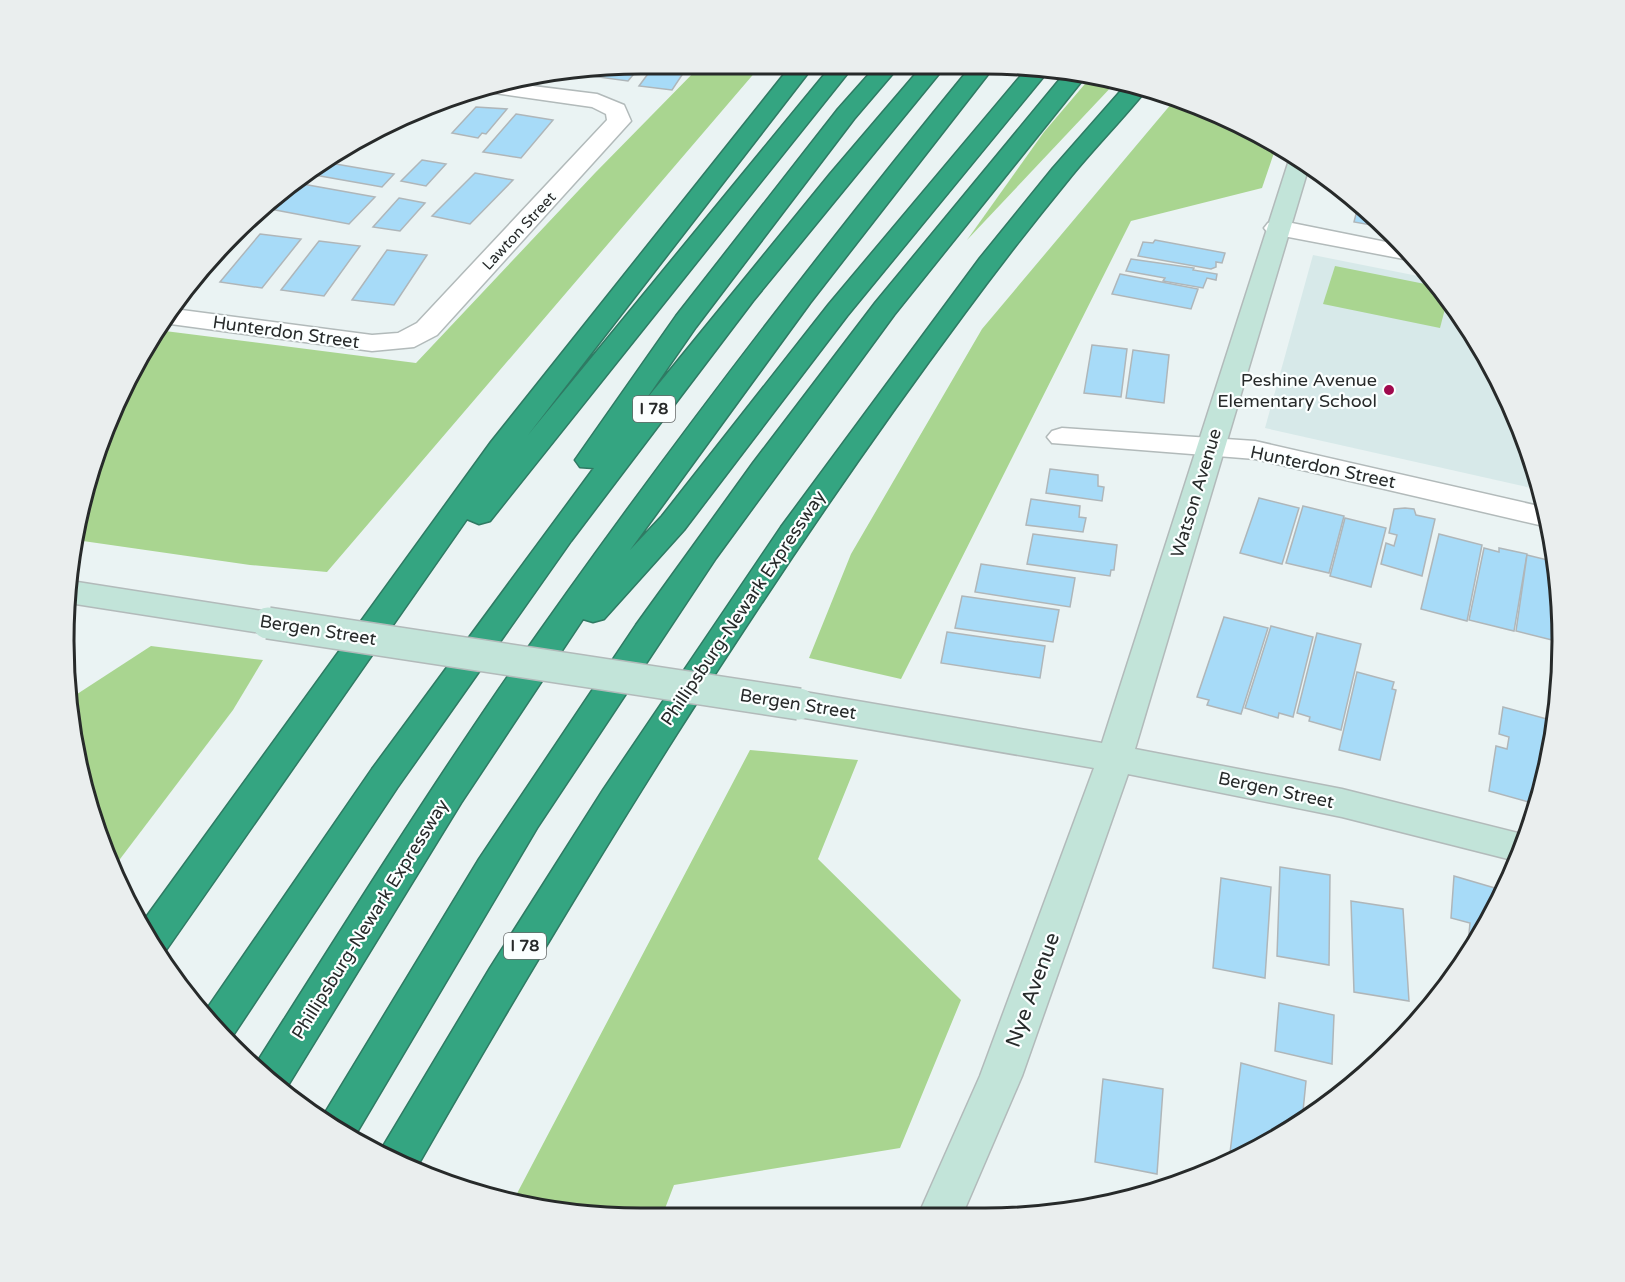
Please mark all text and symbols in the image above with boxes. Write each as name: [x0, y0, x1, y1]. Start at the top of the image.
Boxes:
street label: Lawton Street: [478, 188, 560, 274]
street label: Hunterdon Street: [211, 311, 361, 353]
place label: Peshine Avenue Elementary School: [1217, 369, 1377, 412]
marker: Peshine Avenue Elementary School: [1382, 383, 1396, 397]
road number: I 78: [633, 396, 675, 422]
street label: Watson Avenue: [1166, 426, 1226, 560]
street label: Hunterdon Street: [1248, 441, 1398, 493]
street label: Phillipsburg-Newark Expressway: [656, 486, 830, 730]
street label: Bergen Street: [258, 610, 378, 650]
street label: Bergen Street: [738, 684, 858, 724]
street label: Bergen Street: [1216, 767, 1336, 813]
street label: Phillipsburg-Newark Expressway: [287, 795, 453, 1043]
street label: Nye Avenue: [1001, 929, 1065, 1051]
road number: I 78: [504, 933, 546, 959]

